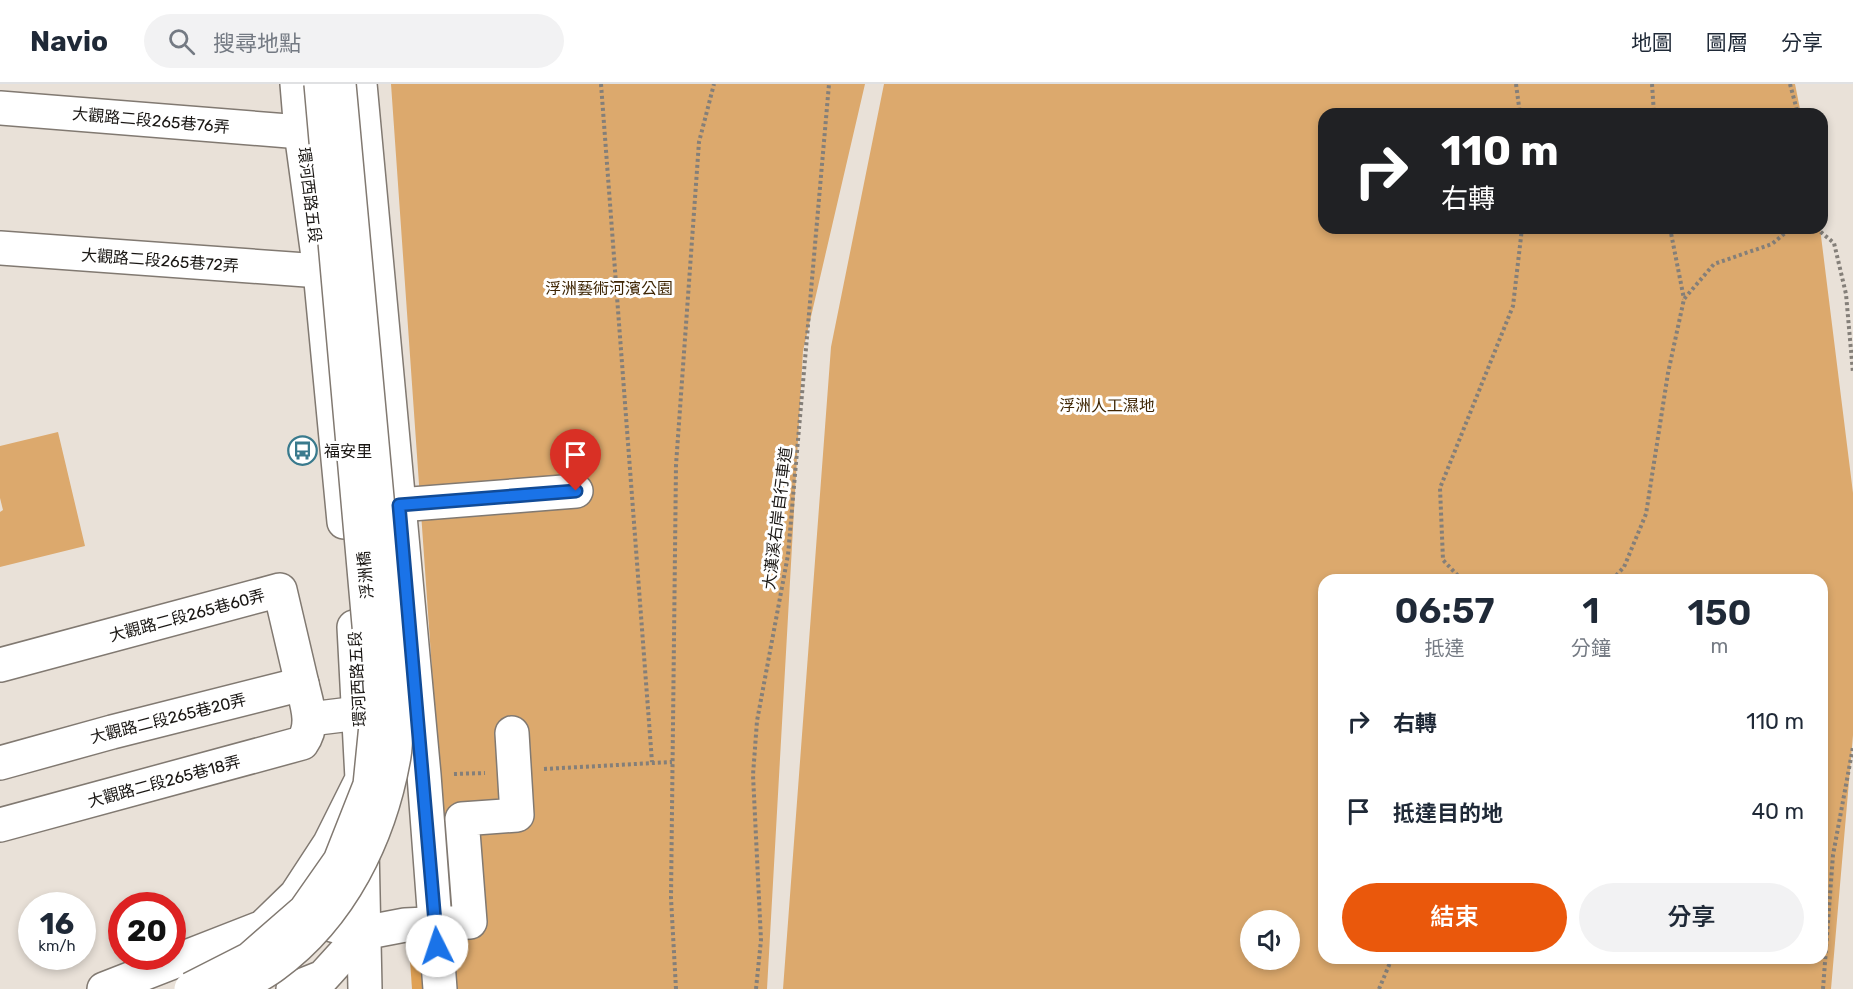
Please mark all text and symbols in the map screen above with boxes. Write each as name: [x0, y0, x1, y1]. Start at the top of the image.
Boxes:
search box: [144, 14, 564, 68]
text: Navio: [30, 25, 108, 58]
icon: search: [165, 25, 198, 58]
text: 搜尋地點: [213, 30, 301, 57]
text: 地圖: [1631, 30, 1673, 55]
text: 圖層: [1706, 30, 1748, 55]
text: 分享: [1781, 30, 1823, 55]
street label: 大觀路二段265巷76弄: [71, 104, 230, 137]
text: 110 m: [1441, 126, 1559, 176]
icon: right: [1342, 132, 1420, 210]
street label: 環河西路五段: [294, 146, 325, 244]
text: 右轉: [1441, 183, 1495, 215]
street label: 大觀路二段265巷72弄: [80, 246, 240, 275]
park label: 浮洲藝術河濱公園: [545, 279, 673, 298]
park label: 浮洲人工濕地: [1059, 396, 1155, 415]
pin: [550, 429, 601, 491]
bus stop icon: 福安里: [287, 435, 319, 467]
icon: arrive: [559, 438, 592, 471]
place label: 福安里: [324, 442, 372, 461]
street label: 大漢溪右岸自行車道: [759, 445, 796, 591]
street label: 浮洲橋: [354, 550, 377, 600]
street label: 大觀路二段265巷60弄: [107, 586, 267, 645]
text: 06:57: [1394, 589, 1495, 632]
text: 1: [1582, 589, 1600, 632]
text: 150: [1687, 591, 1752, 634]
street label: 環河西路五段: [345, 631, 369, 727]
text: m: [1711, 634, 1728, 658]
text: 抵達: [1424, 636, 1464, 660]
text: 分鐘: [1571, 636, 1611, 660]
street label: 大觀路二段265巷20弄: [88, 690, 248, 747]
icon: right: [1342, 705, 1375, 738]
text: 110 m: [1746, 708, 1804, 735]
text: 右轉: [1393, 710, 1437, 737]
street label: 大觀路二段265巷18弄: [86, 752, 243, 811]
icon: arrive: [1342, 795, 1375, 828]
text: 40 m: [1751, 798, 1804, 825]
text: 抵達目的地: [1393, 800, 1503, 827]
button: 結束: [1342, 883, 1567, 952]
button: 分享: [1579, 883, 1804, 952]
speed limit sign: 20: [108, 892, 186, 970]
text: 16: [40, 906, 74, 942]
map controls: [1240, 910, 1300, 970]
button: sound: [1240, 910, 1300, 970]
position arrow: [405, 914, 469, 978]
text: km/h: [38, 937, 76, 955]

